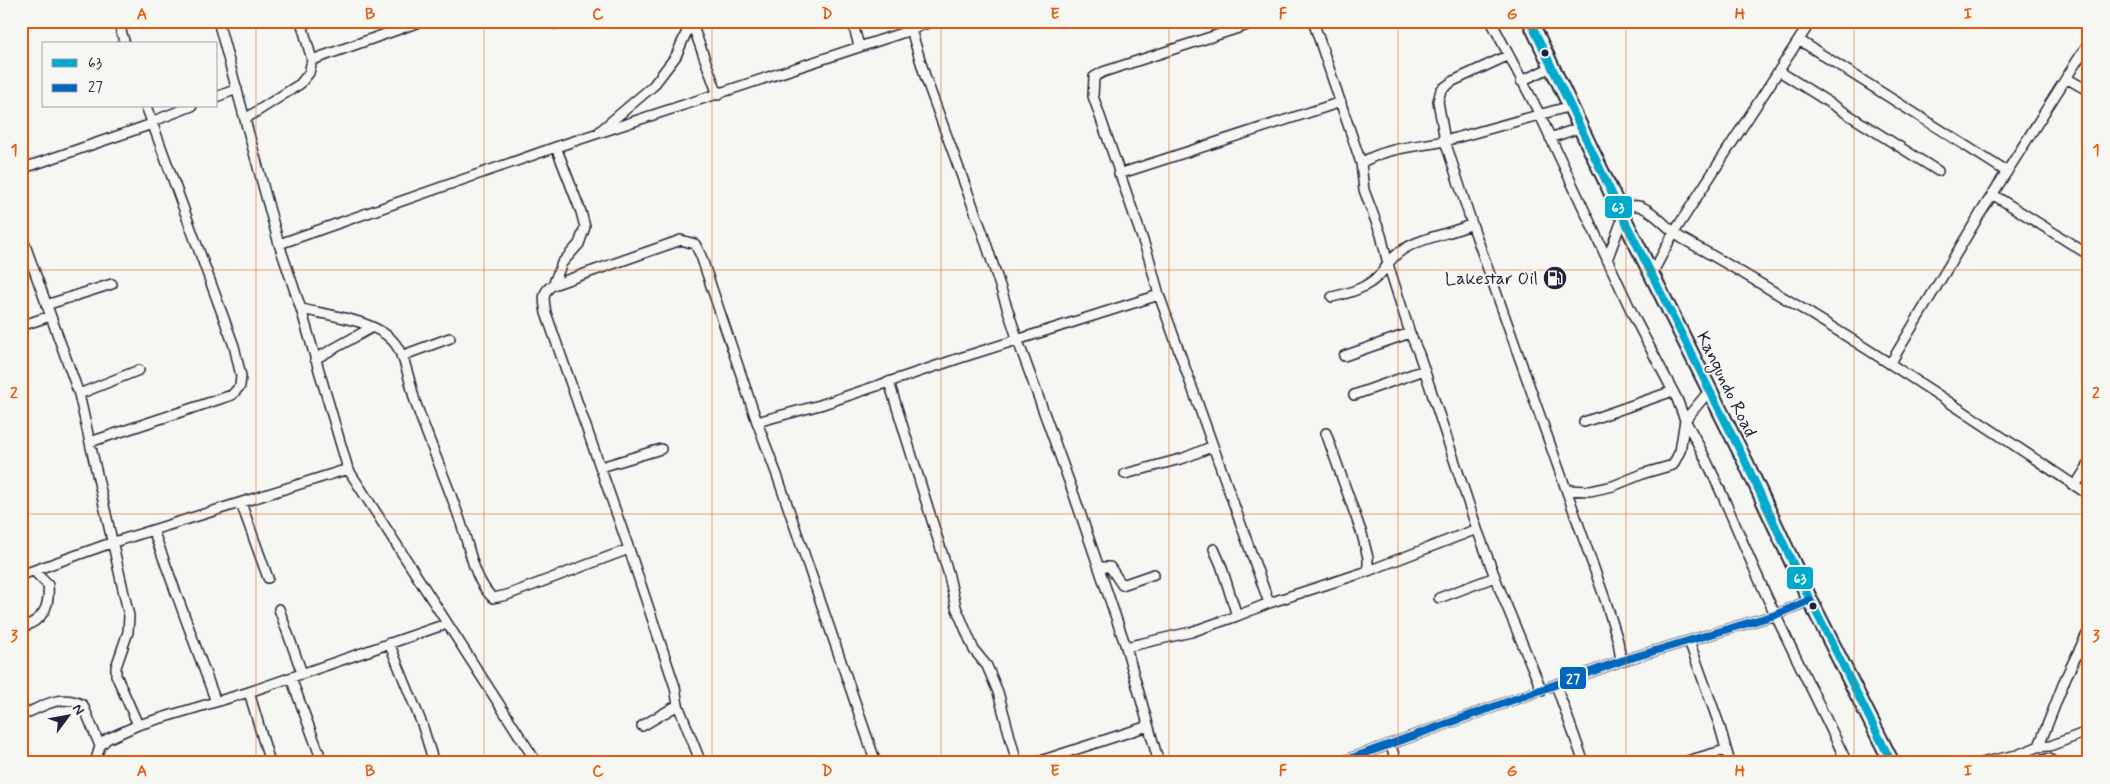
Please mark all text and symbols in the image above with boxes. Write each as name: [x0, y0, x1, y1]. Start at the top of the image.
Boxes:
text: A: [137, 4, 147, 25]
text: B: [365, 4, 375, 25]
text: C: [592, 4, 604, 25]
text: D: [821, 4, 833, 25]
text: E: [1050, 4, 1060, 25]
text: F: [1279, 4, 1288, 25]
text: G: [1507, 4, 1518, 25]
text: H: [1735, 4, 1746, 25]
text: I: [1964, 4, 1973, 25]
legend: [42, 42, 218, 108]
unlabelled marker: [1540, 48, 1550, 58]
text: 63: [88, 54, 102, 74]
text: 27: [88, 78, 103, 98]
text: 1: [10, 140, 18, 161]
text: 1: [2092, 140, 2100, 161]
line badge: 63: [1604, 195, 1633, 219]
text: 63: [1611, 199, 1625, 217]
fuel station icon: Lakestar Oil: [1542, 265, 1568, 291]
place label: Lakestar Oil: [1445, 267, 1538, 291]
street label: Kangundo Road: [1689, 328, 1762, 442]
text: 2: [10, 383, 18, 404]
text: 2: [2092, 383, 2100, 404]
line badge: 63: [1786, 566, 1814, 590]
text: 63: [1793, 570, 1807, 588]
unlabelled marker: [1808, 601, 1818, 611]
text: 3: [10, 626, 18, 647]
text: 3: [2092, 626, 2100, 647]
line badge: 27: [1559, 666, 1587, 690]
text: 27: [1566, 670, 1580, 688]
north arrow: [42, 692, 92, 742]
text: N: [68, 701, 88, 718]
text: A: [137, 761, 147, 782]
text: B: [365, 761, 375, 782]
text: C: [592, 761, 604, 782]
text: D: [821, 761, 833, 782]
text: E: [1050, 761, 1060, 782]
text: F: [1279, 761, 1288, 782]
text: G: [1507, 761, 1518, 782]
text: H: [1735, 761, 1746, 782]
text: I: [1964, 761, 1973, 782]

